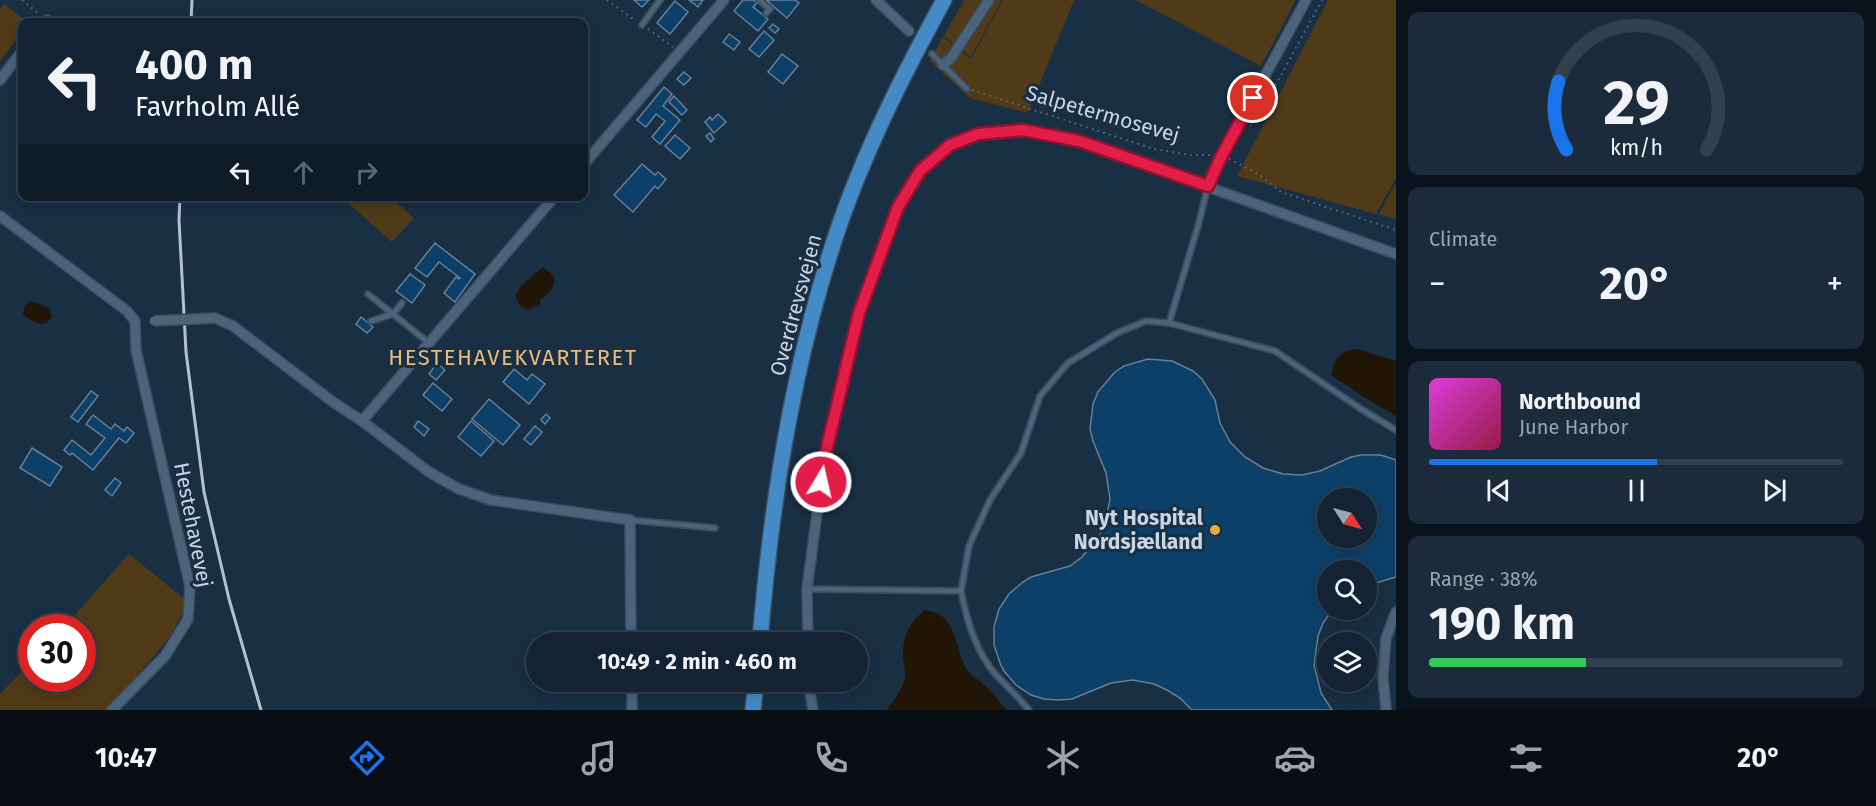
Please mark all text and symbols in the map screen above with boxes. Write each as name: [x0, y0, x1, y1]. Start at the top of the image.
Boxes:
text: 400 m: [135, 40, 253, 90]
icon: left: [36, 42, 114, 120]
text: 29: [1603, 66, 1669, 141]
pin: [1227, 72, 1278, 123]
street label: Salpetermosevej: [1023, 80, 1183, 148]
icon: arrive: [1236, 81, 1269, 114]
text: Favrholm Allé: [135, 91, 300, 123]
text: km/h: [1609, 136, 1663, 162]
icon: left: [224, 156, 257, 189]
icon: ahead: [287, 156, 320, 189]
icon: right: [350, 156, 383, 189]
text: Climate: [1429, 227, 1497, 251]
street label: Overdrevsvejen: [765, 231, 827, 379]
text: 20°: [1599, 257, 1673, 311]
text: −: [1429, 264, 1446, 304]
text: +: [1827, 264, 1843, 304]
district label: HESTEHAVEKVARTERET: [388, 344, 638, 371]
text: Northbound: [1519, 388, 1641, 415]
text: June Harbor: [1519, 415, 1628, 439]
position arrow: [789, 450, 853, 514]
street label: Hestehavevej: [168, 460, 218, 590]
icon: previous: [1482, 474, 1515, 507]
icon: pause: [1620, 474, 1653, 507]
icon: next: [1758, 474, 1791, 507]
north arrow: [1317, 488, 1377, 548]
map controls: [1317, 488, 1377, 692]
place label: Nyt Hospital Nordsjælland: [1074, 505, 1204, 555]
marker: Nyt Hospital Nordsjælland: [1208, 523, 1222, 537]
button: search: [1317, 560, 1377, 620]
text: Range · 38%: [1429, 567, 1537, 591]
text: 190 km: [1429, 597, 1575, 651]
speed limit sign: 30: [18, 614, 96, 692]
button: layers: [1317, 632, 1377, 692]
text: 10:49 · 2 min · 460 m: [597, 648, 797, 675]
icon: directions: [346, 737, 388, 779]
icon: music: [578, 737, 620, 779]
icon: phone: [810, 737, 852, 779]
icon: climate: [1042, 737, 1084, 779]
icon: car: [1274, 737, 1316, 779]
icon: filters: [1505, 737, 1547, 779]
text: 10:47: [95, 742, 157, 774]
text: 20°: [1737, 742, 1781, 774]

